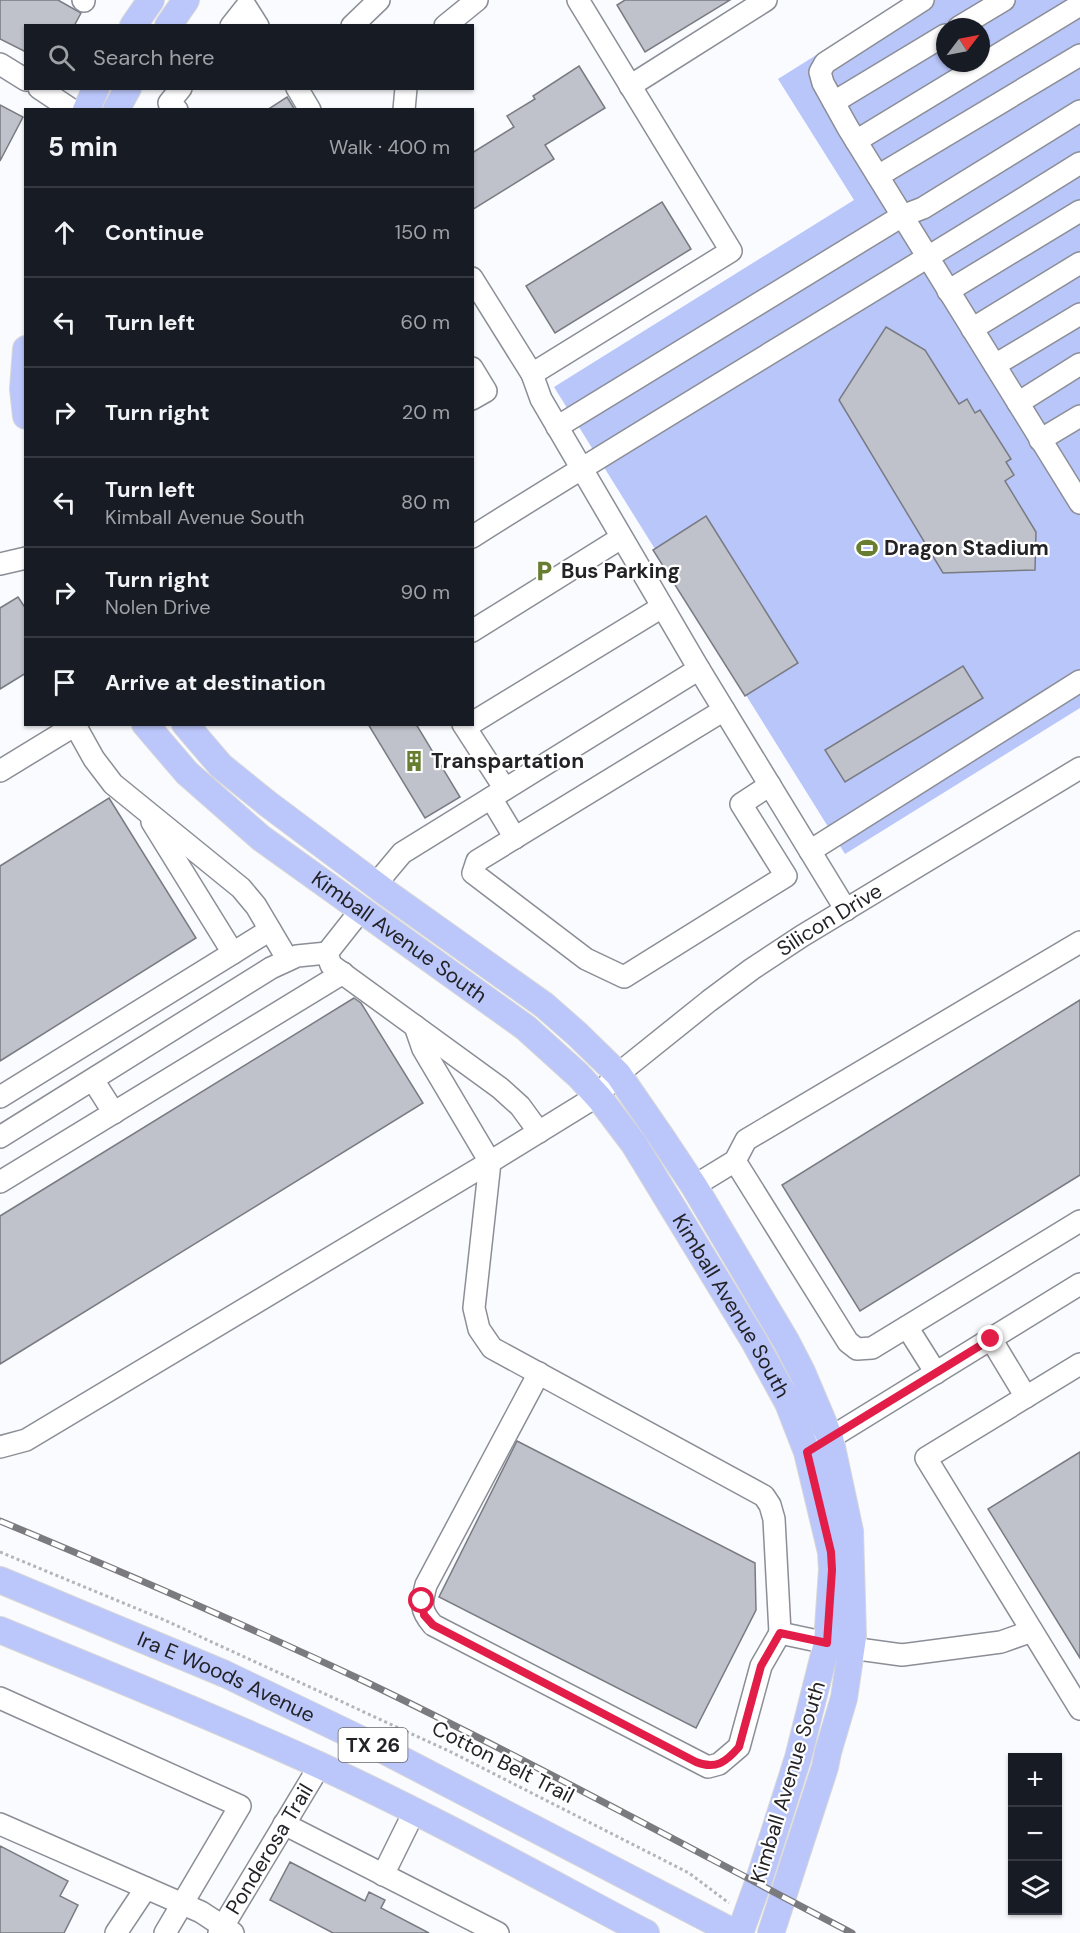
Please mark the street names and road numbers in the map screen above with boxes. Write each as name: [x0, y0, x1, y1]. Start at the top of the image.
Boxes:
street label: Kimball Avenue South: [306, 865, 492, 1009]
street label: Silicon Drive: [771, 877, 888, 963]
street label: Kimball Avenue South: [666, 1208, 797, 1403]
street label: Ira E Woods Avenue: [133, 1625, 320, 1729]
street label: Kimball Avenue South: [744, 1678, 832, 1886]
street label: Cotton Belt Trail: [427, 1714, 579, 1810]
road number: TX 26: [338, 1728, 407, 1762]
street label: Ponderosa Trail: [219, 1778, 320, 1920]

